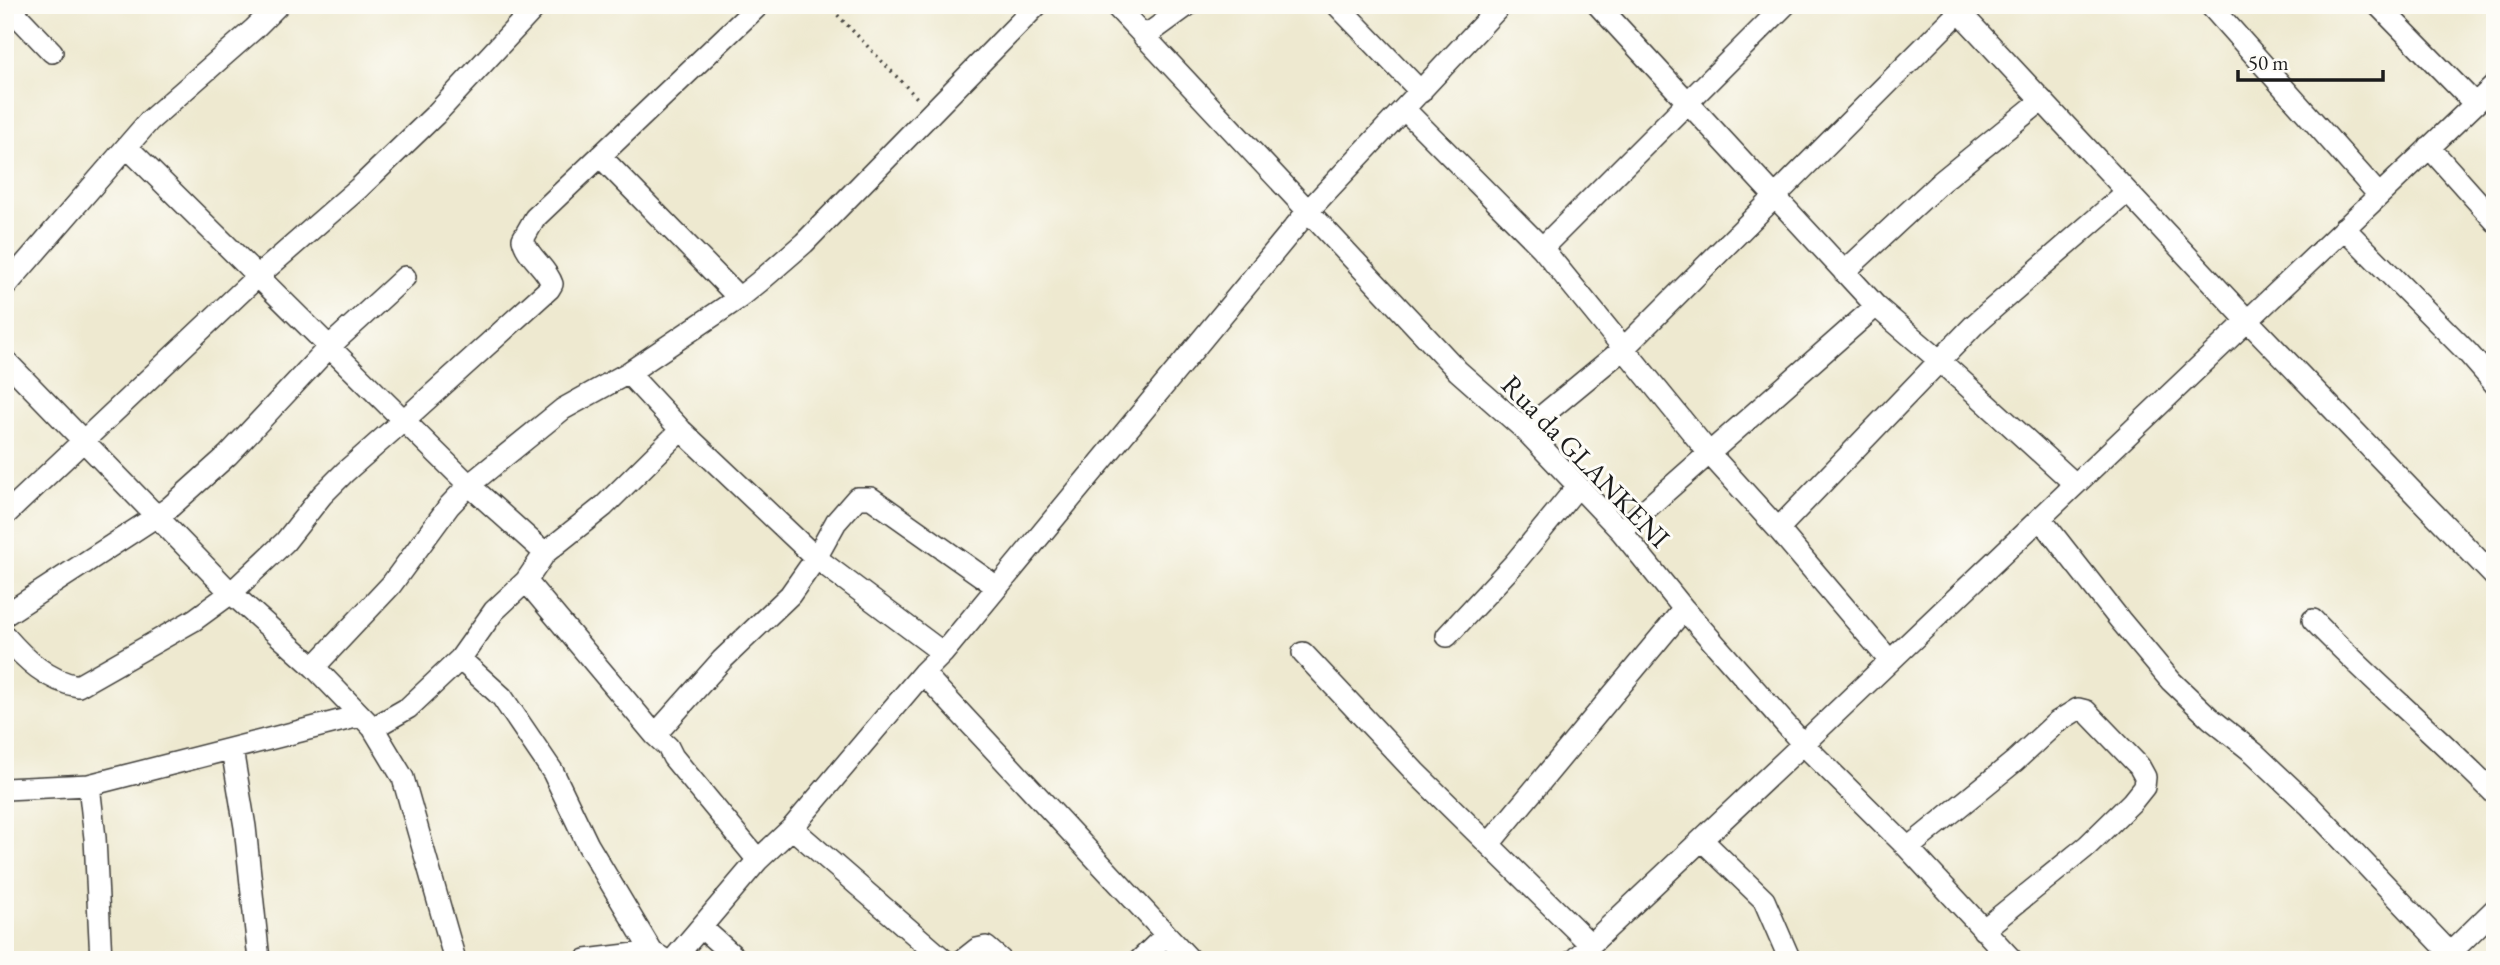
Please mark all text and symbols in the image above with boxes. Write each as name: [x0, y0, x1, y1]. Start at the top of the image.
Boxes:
scale bar: [2238, 38, 2383, 82]
text: 50 m: [2248, 49, 2289, 76]
street label: Rua da GLANKENI: [1494, 367, 1678, 556]

